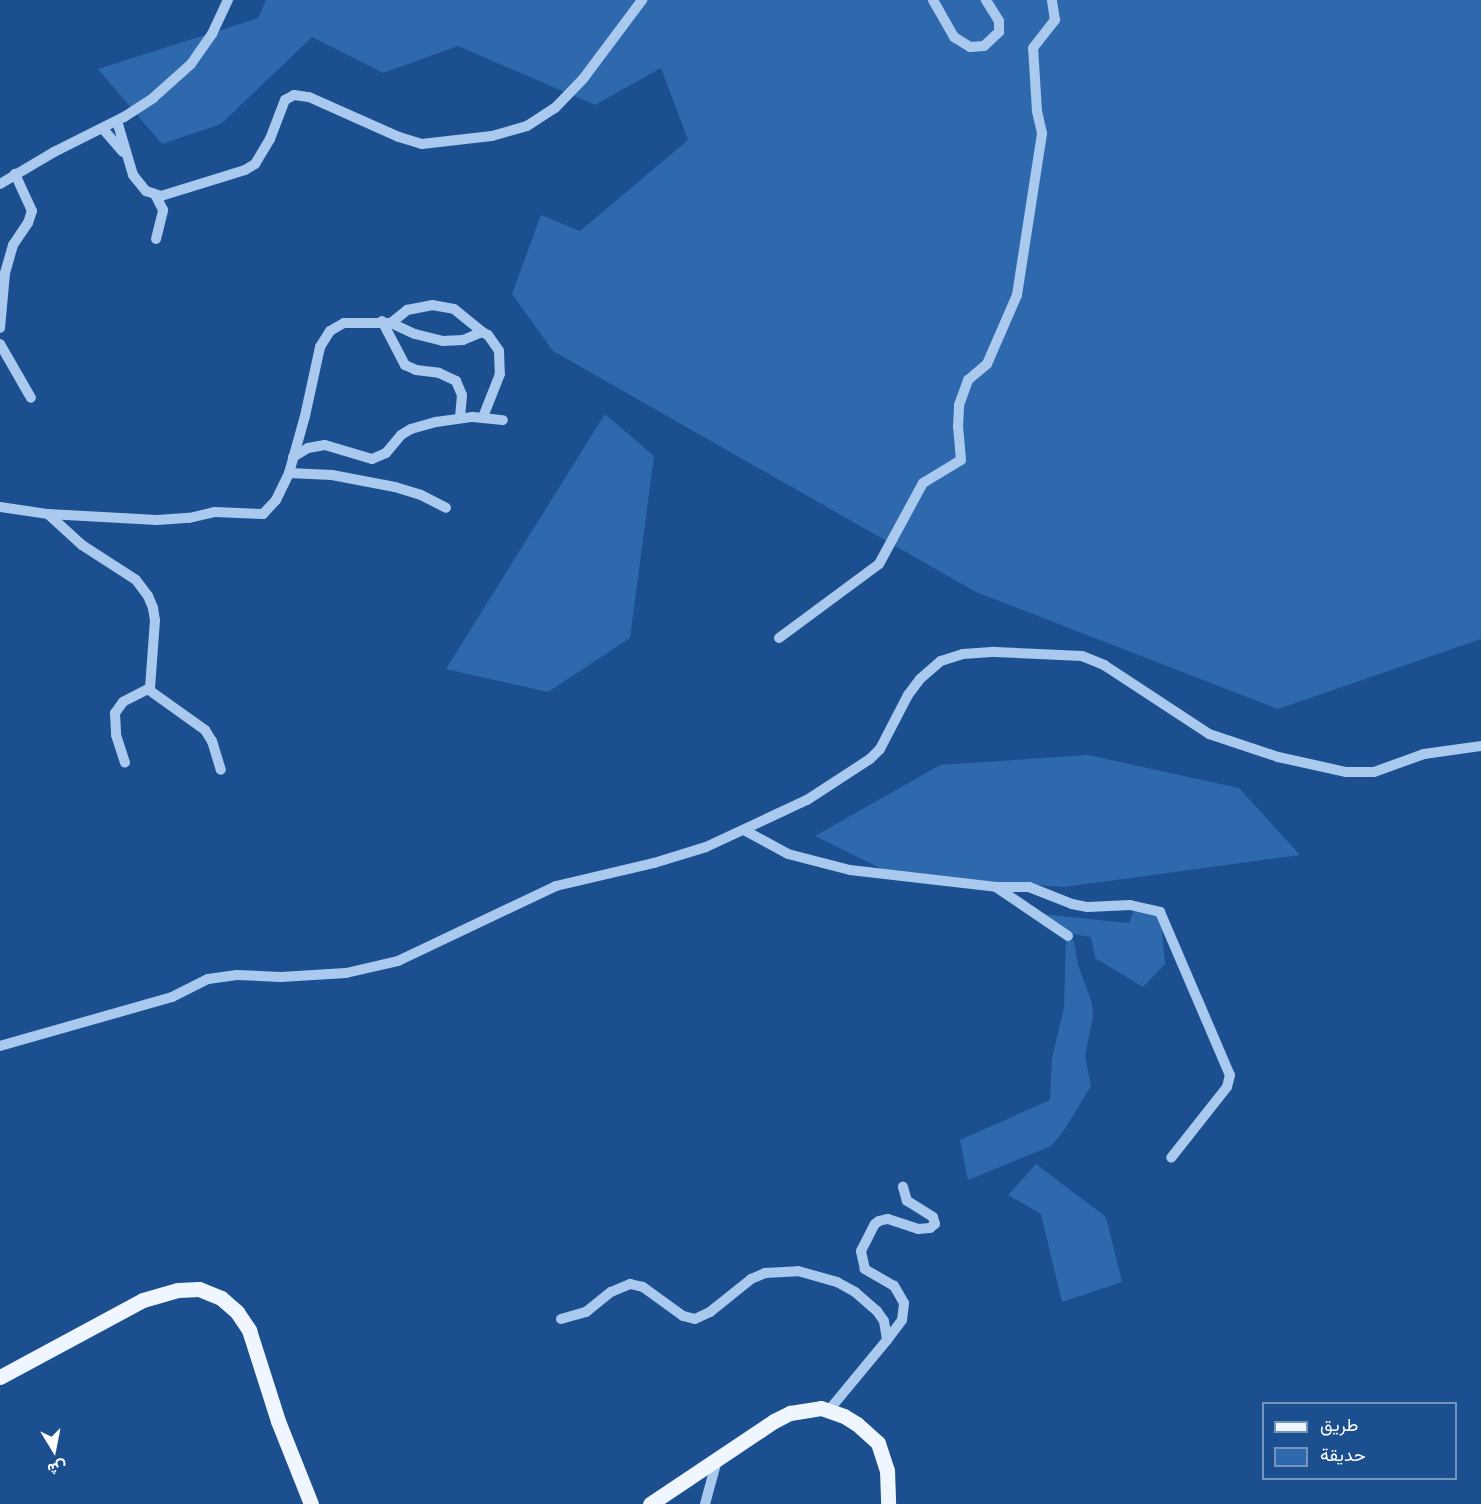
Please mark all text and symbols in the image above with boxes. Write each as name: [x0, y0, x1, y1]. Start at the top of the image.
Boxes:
legend: [1262, 1402, 1457, 1480]
text: طريق: [1320, 1414, 1358, 1435]
north arrow: [24, 1420, 84, 1480]
text: حديقة: [1320, 1444, 1366, 1465]
text: ش: [46, 1457, 68, 1479]

